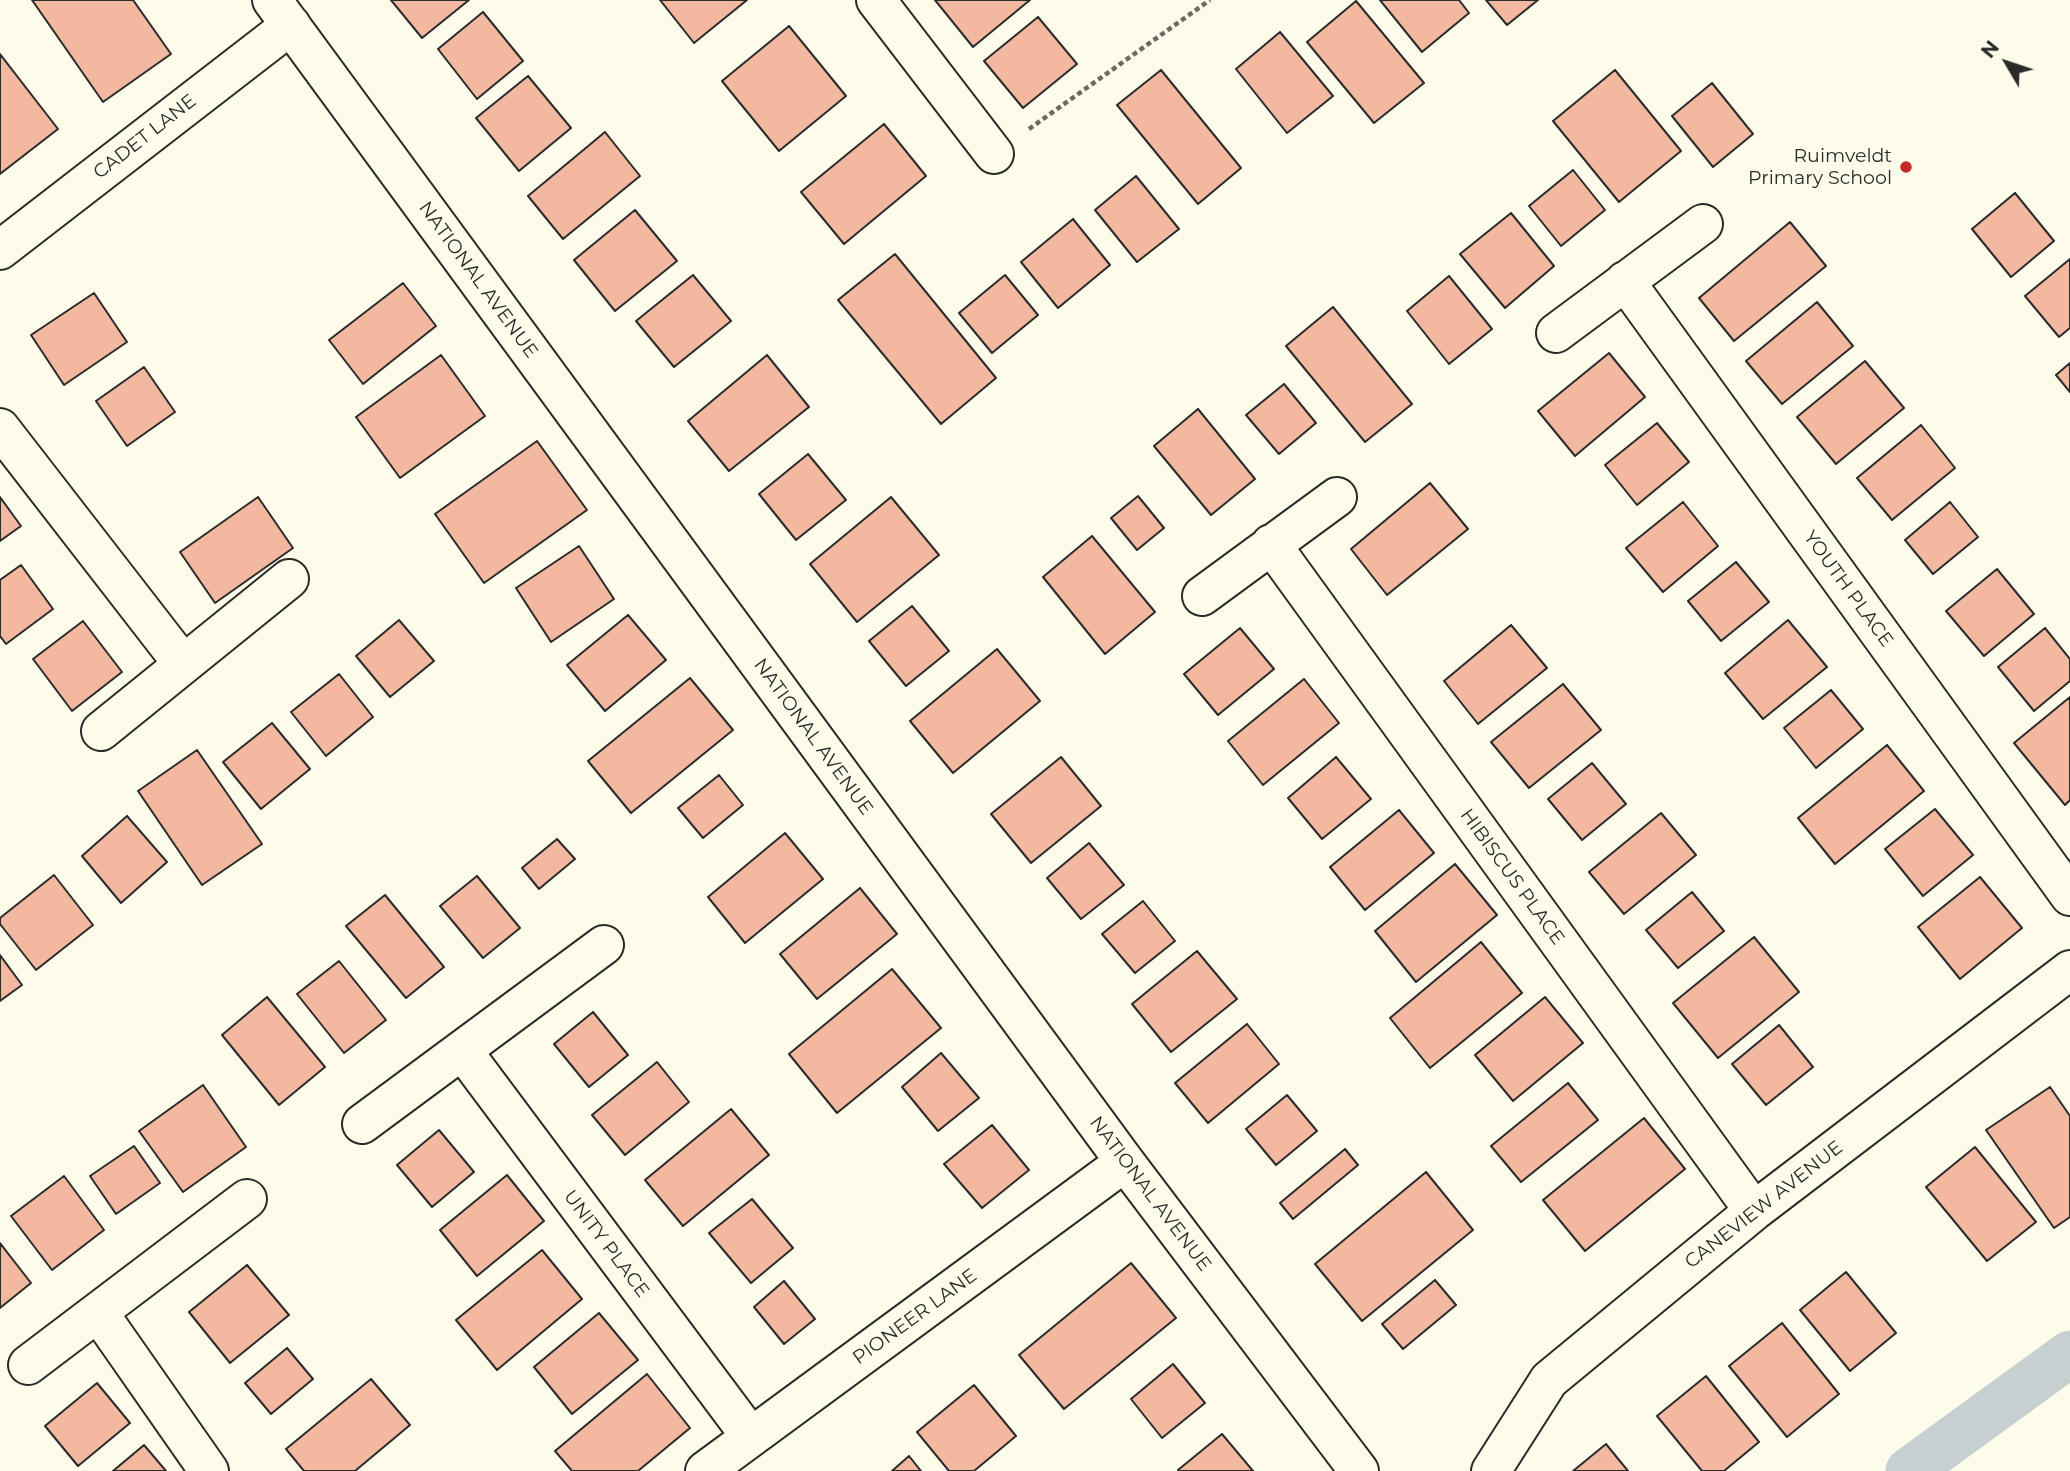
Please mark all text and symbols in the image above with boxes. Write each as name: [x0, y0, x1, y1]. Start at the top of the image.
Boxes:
north arrow: [1972, 28, 2042, 98]
text: N: [1977, 36, 2004, 63]
street label: CADET LANE: [89, 90, 201, 184]
place label: Ruimveldt Primary School: [1748, 145, 1892, 189]
marker: Ruimveldt Primary School: [1898, 159, 1914, 175]
street label: NATIONAL AVENUE: [414, 197, 542, 363]
street label: YOUTH PLACE: [1798, 527, 1898, 651]
street label: NATIONAL AVENUE: [749, 654, 877, 820]
street label: HIBISCUS PLACE: [1455, 805, 1569, 949]
street label: NATIONAL AVENUE: [1084, 1112, 1216, 1276]
street label: CANEVIEW AVENUE: [1681, 1136, 1847, 1274]
street label: UNITY PLACE: [558, 1186, 654, 1302]
street label: PIONEER LANE: [849, 1264, 981, 1370]

